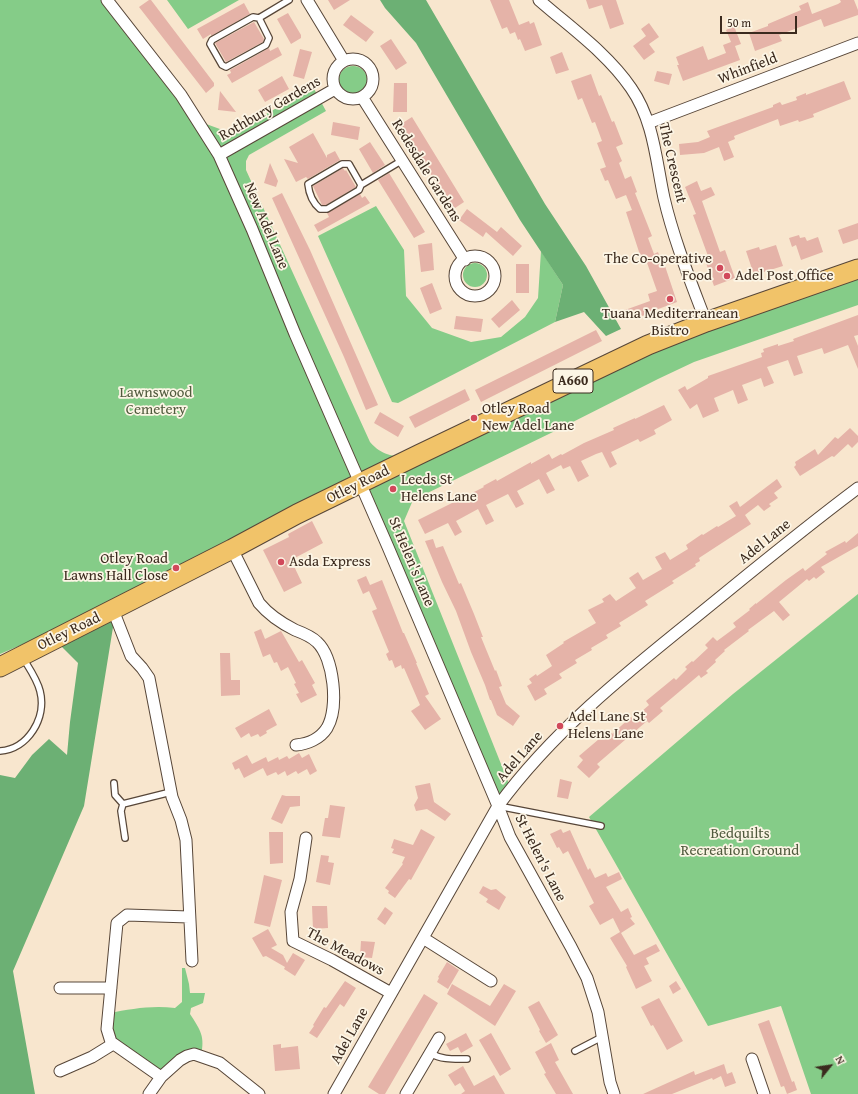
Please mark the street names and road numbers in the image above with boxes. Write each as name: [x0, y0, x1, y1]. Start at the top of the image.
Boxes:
street label: Whinfield: [716, 49, 780, 89]
street label: Rothbury Gardens: [216, 73, 324, 145]
street label: Redesdale Gardens: [387, 116, 465, 226]
street label: The Crescent: [654, 121, 690, 205]
street label: New Adel Lane: [240, 180, 292, 272]
road number: A660: [553, 369, 593, 393]
street label: Otley Road: [324, 462, 392, 508]
street label: St Helen's Lane: [384, 514, 438, 610]
street label: Adel Lane: [735, 516, 795, 568]
street label: Otley Road: [35, 609, 103, 655]
street label: Adel Lane: [493, 728, 547, 786]
street label: St Helen's Lane: [510, 811, 570, 905]
street label: The Meadows: [303, 924, 387, 980]
street label: Adel Lane: [327, 1005, 373, 1067]

